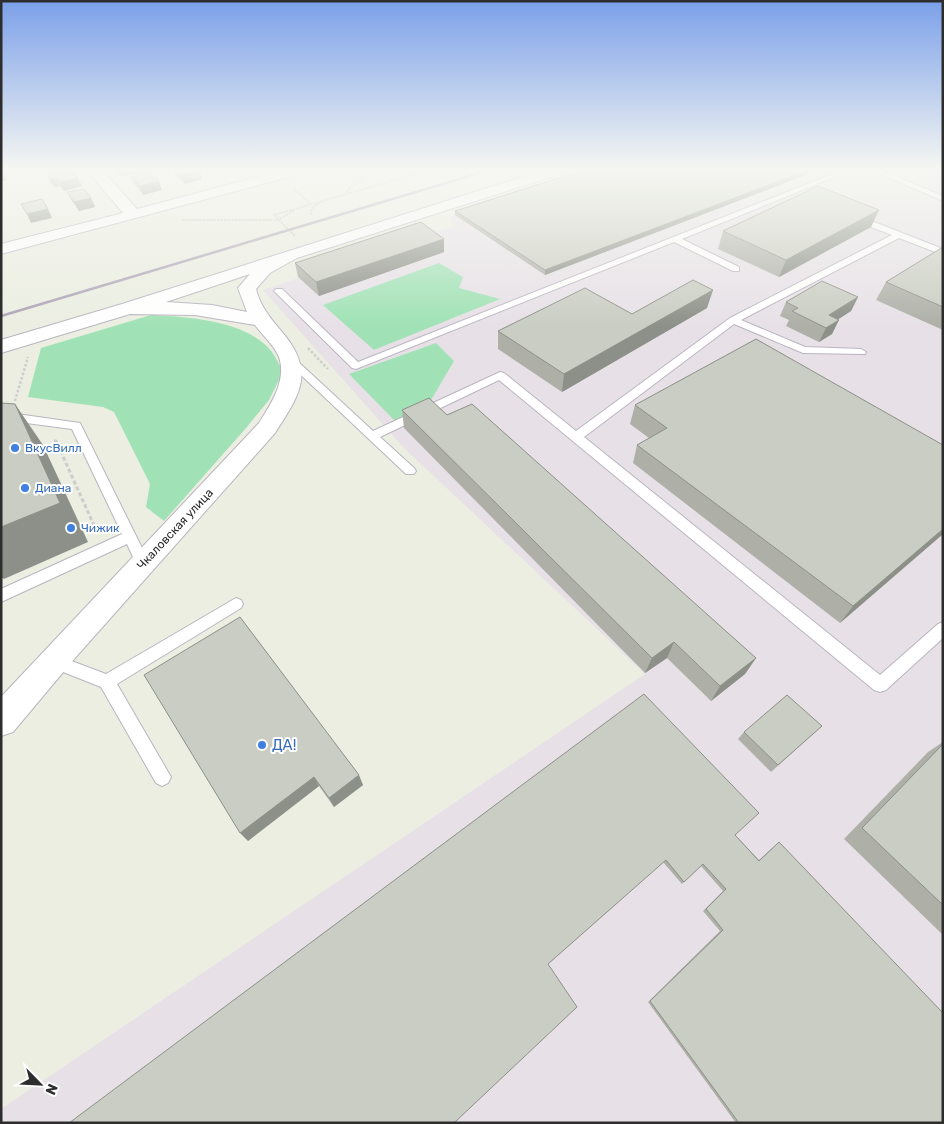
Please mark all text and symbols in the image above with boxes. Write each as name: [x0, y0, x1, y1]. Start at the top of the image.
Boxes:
place label: ВкусВилл: [25, 441, 82, 455]
marker: ВкусВилл: [9, 442, 21, 454]
place label: Диана: [35, 481, 71, 495]
marker: Диана: [19, 482, 31, 494]
street label: Чкаловская улица: [134, 486, 216, 572]
place label: Чижик: [81, 521, 120, 535]
marker: Чижик: [65, 522, 77, 534]
place label: ДА!: [272, 736, 296, 754]
marker: ДА!: [256, 739, 268, 751]
north arrow: [15, 1059, 65, 1109]
text: N: [42, 1081, 61, 1097]

